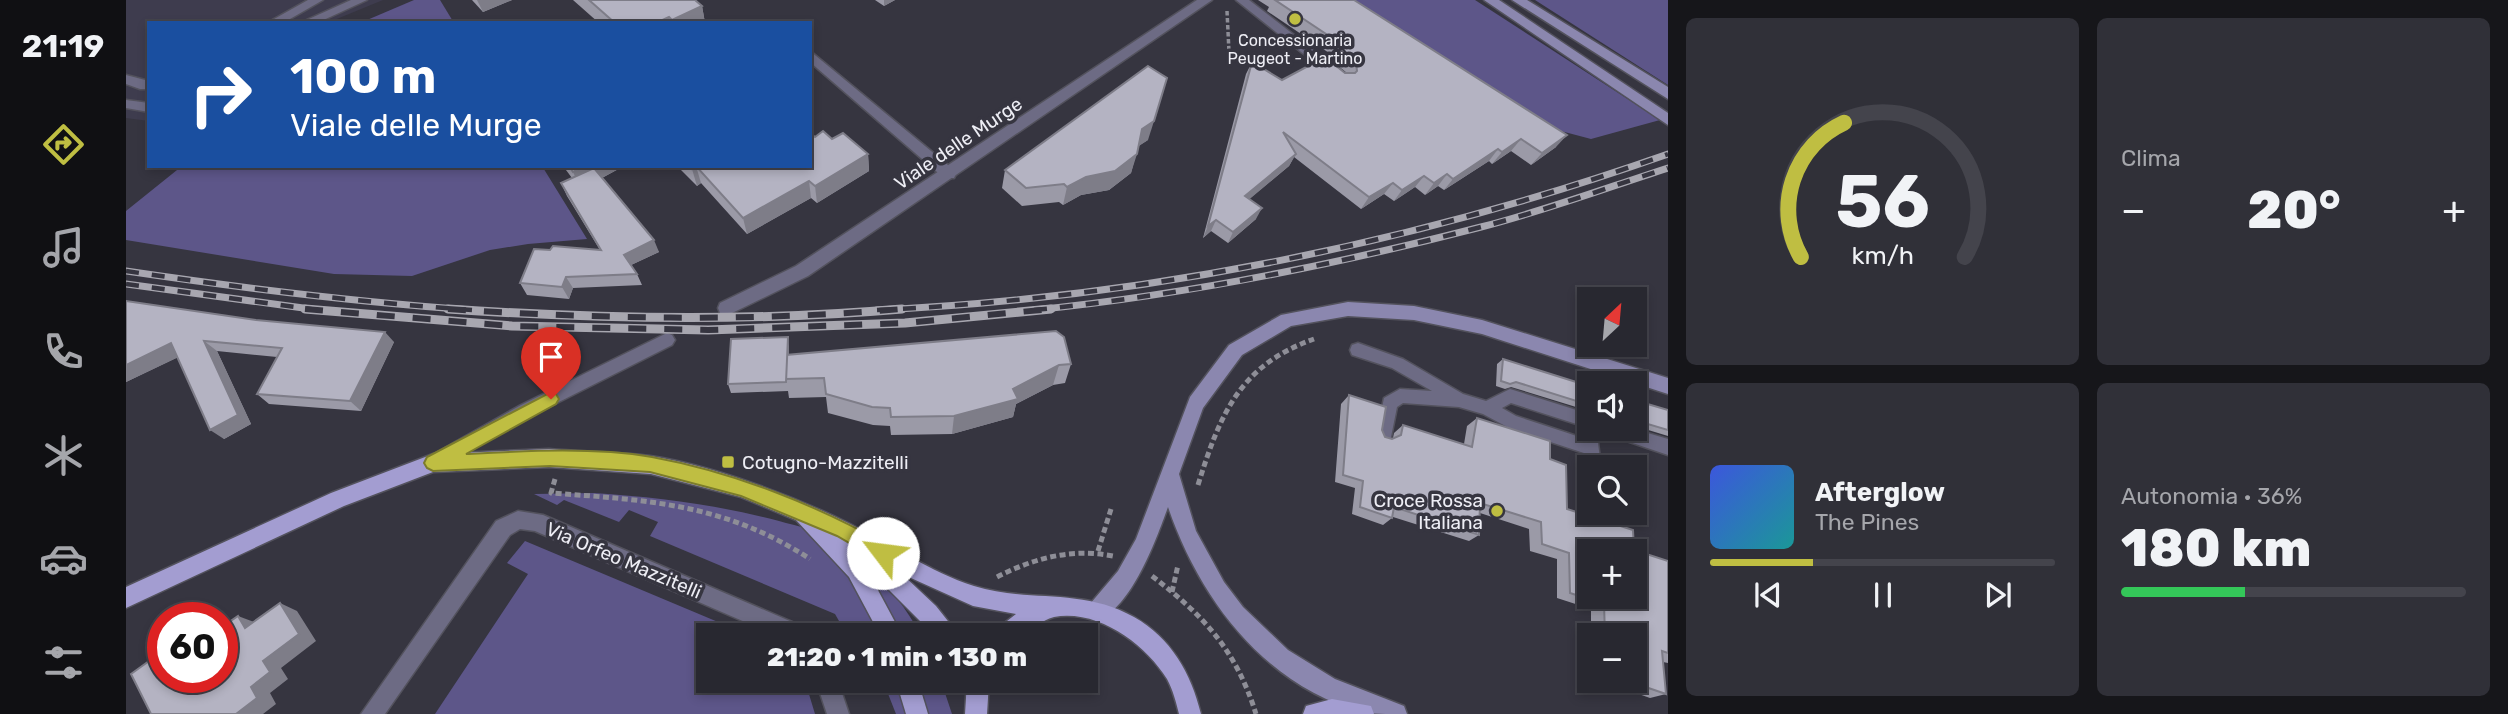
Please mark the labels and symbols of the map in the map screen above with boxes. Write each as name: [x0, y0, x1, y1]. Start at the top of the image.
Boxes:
marker: Concessionaria Peugeot - Martino: [1287, 11, 1303, 27]
place label: Concessionaria Peugeot - Martino: [1228, 31, 1362, 68]
street label: Viale delle Murge: [890, 92, 1027, 195]
north arrow: [1577, 287, 1647, 357]
pin: [521, 327, 581, 399]
place label: Cotugno-Mazzitelli: [742, 451, 909, 474]
marker: Cotugno-Mazzitelli: [720, 454, 736, 470]
place label: Croce Rossa Italiana: [1374, 489, 1483, 534]
marker: Croce Rossa Italiana: [1489, 503, 1505, 519]
position arrow: [846, 516, 920, 590]
street label: Via Orfeo Mazzitelli: [542, 517, 705, 604]
speed limit sign: 60: [147, 602, 238, 693]

